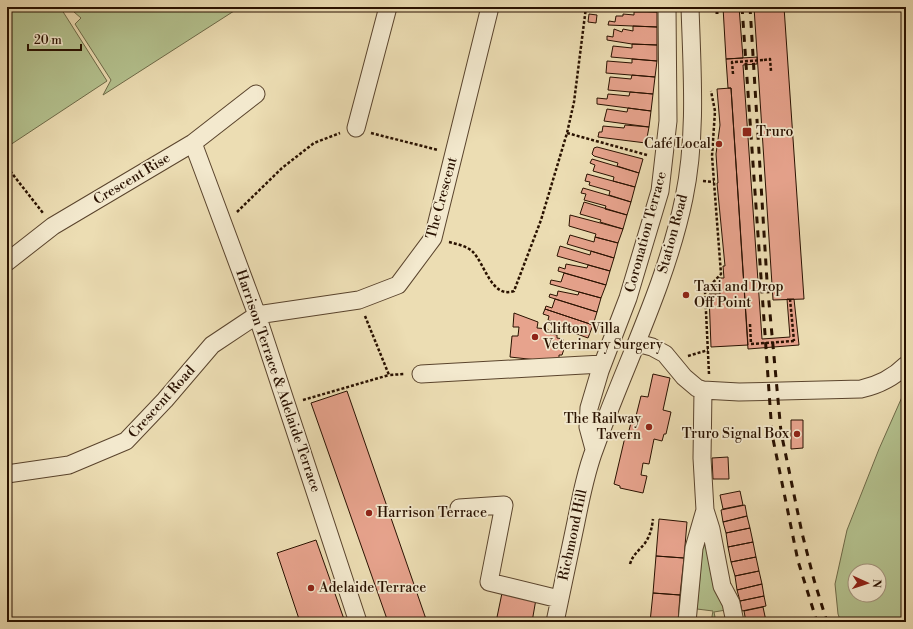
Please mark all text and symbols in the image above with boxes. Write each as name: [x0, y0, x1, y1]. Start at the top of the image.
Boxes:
scale bar: [28, 26, 81, 52]
text: 20 m: [34, 33, 62, 48]
place label: Truro: [756, 123, 794, 141]
marker: Truro: [741, 126, 753, 138]
place label: Café Local: [644, 135, 711, 153]
marker: Café Local: [714, 139, 724, 149]
street label: Crescent Rise: [90, 149, 174, 209]
street label: The Crescent: [422, 155, 462, 241]
street label: Coronation Terrace: [621, 170, 671, 294]
street label: Station Road: [654, 192, 692, 276]
street label: Harrison Terrace & Adelaide Terrace: [231, 267, 325, 495]
place label: Taxi and Drop Off Point: [694, 278, 784, 312]
marker: Taxi and Drop Off Point: [681, 290, 691, 300]
place label: Clifton Villa Veterinary Surgery: [542, 320, 663, 354]
marker: Clifton Villa Veterinary Surgery: [530, 332, 540, 342]
street label: Crescent Road: [125, 362, 199, 442]
place label: The Railway Tavern: [564, 410, 642, 444]
marker: The Railway Tavern: [644, 422, 654, 432]
place label: Truro Signal Box: [682, 425, 790, 443]
marker: Truro Signal Box: [792, 429, 802, 439]
street label: Richmond Hill: [555, 488, 591, 582]
place label: Harrison Terrace: [377, 504, 487, 522]
marker: Harrison Terrace: [364, 508, 374, 518]
north arrow: [847, 563, 887, 603]
place label: Adelaide Terrace: [318, 579, 426, 597]
text: N: [869, 579, 883, 588]
marker: Adelaide Terrace: [306, 583, 316, 593]

